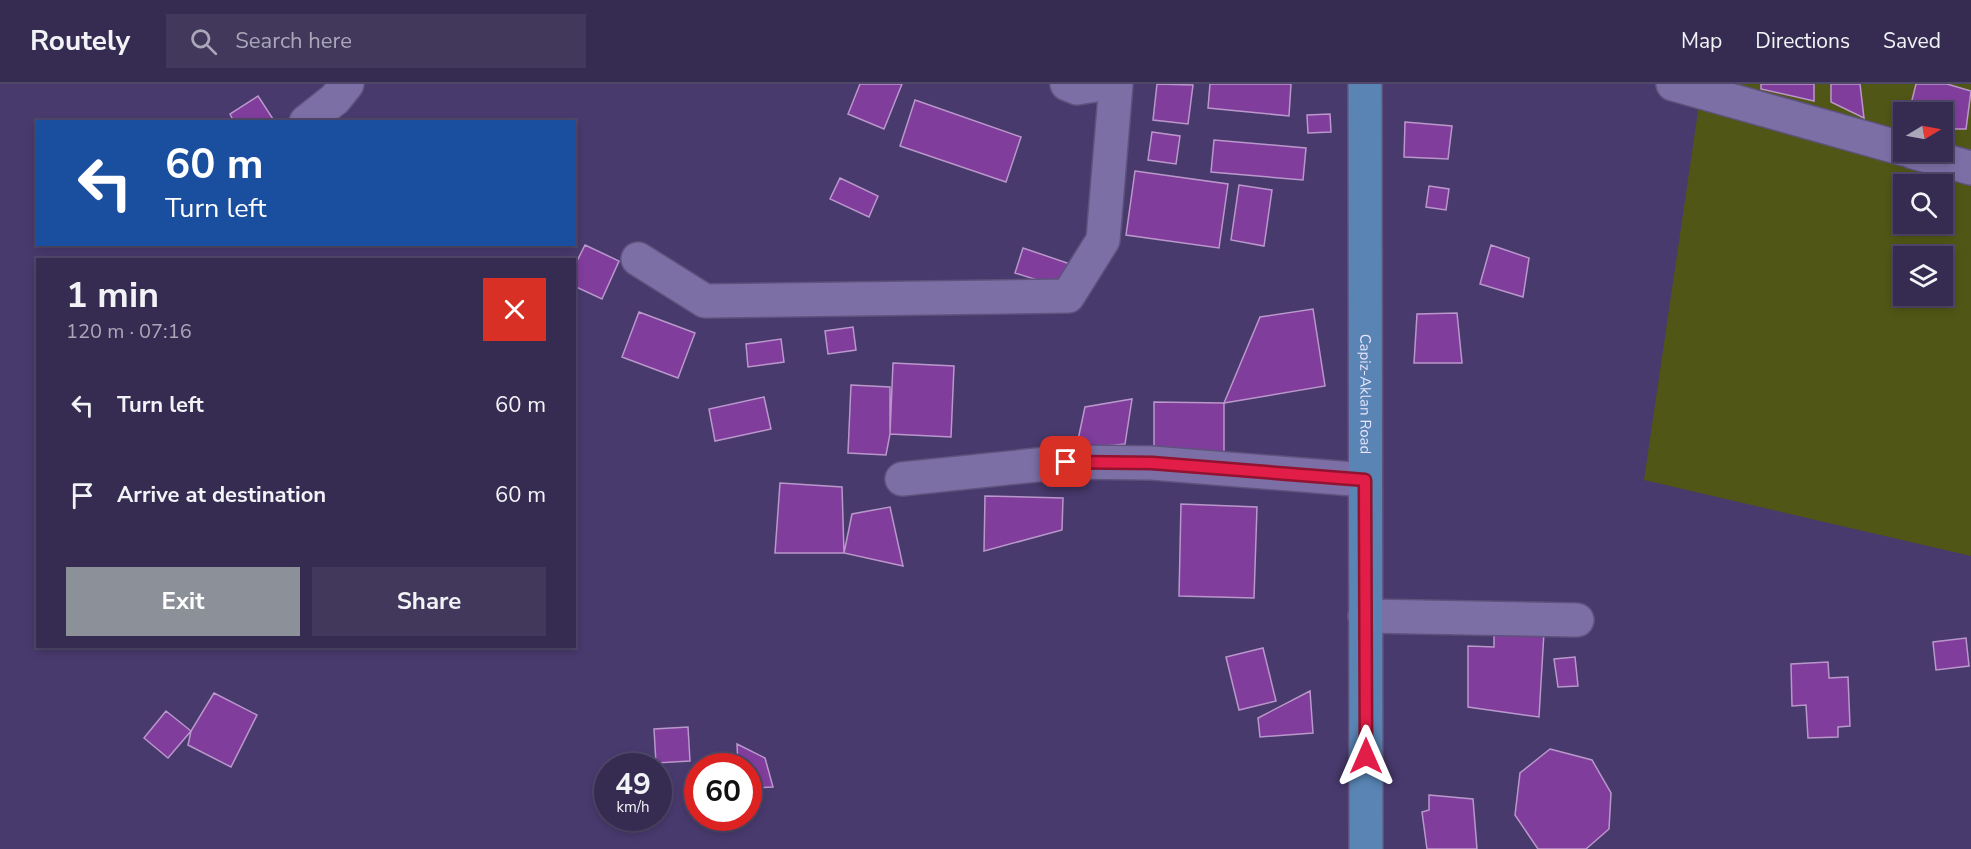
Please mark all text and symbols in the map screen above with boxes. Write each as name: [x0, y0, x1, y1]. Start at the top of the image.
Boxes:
search box: [166, 14, 586, 68]
text: Routely: [30, 22, 130, 60]
icon: search: [187, 25, 220, 58]
text: Search here: [235, 26, 352, 56]
text: Map: [1681, 27, 1722, 55]
text: Directions: [1755, 27, 1850, 55]
text: Saved: [1883, 27, 1941, 55]
north arrow: [1893, 102, 1953, 162]
map controls: [1893, 102, 1953, 306]
text: 60 m: [165, 136, 264, 193]
icon: left: [66, 144, 144, 222]
button: search: [1893, 174, 1953, 234]
text: Turn left: [165, 190, 266, 227]
button: layers: [1893, 246, 1953, 306]
text: 1 min: [66, 271, 159, 320]
button: close: [483, 278, 546, 341]
text: 120 m · 07:16: [66, 318, 192, 345]
street label: Capiz-Aklan Road: [1355, 334, 1375, 454]
icon: left: [66, 389, 99, 422]
text: Turn left: [117, 390, 204, 420]
text: 60 m: [495, 390, 546, 420]
pin: [1040, 436, 1091, 487]
icon: arrive: [1049, 445, 1082, 478]
icon: arrive: [66, 479, 99, 512]
text: Arrive at destination: [117, 480, 326, 510]
text: 60 m: [495, 480, 546, 510]
button: Exit: [66, 567, 300, 636]
button: Share: [312, 567, 546, 636]
position arrow: [1334, 724, 1398, 788]
speed limit sign: 60: [684, 753, 762, 831]
text: 49: [615, 764, 651, 805]
text: km/h: [616, 797, 650, 817]

